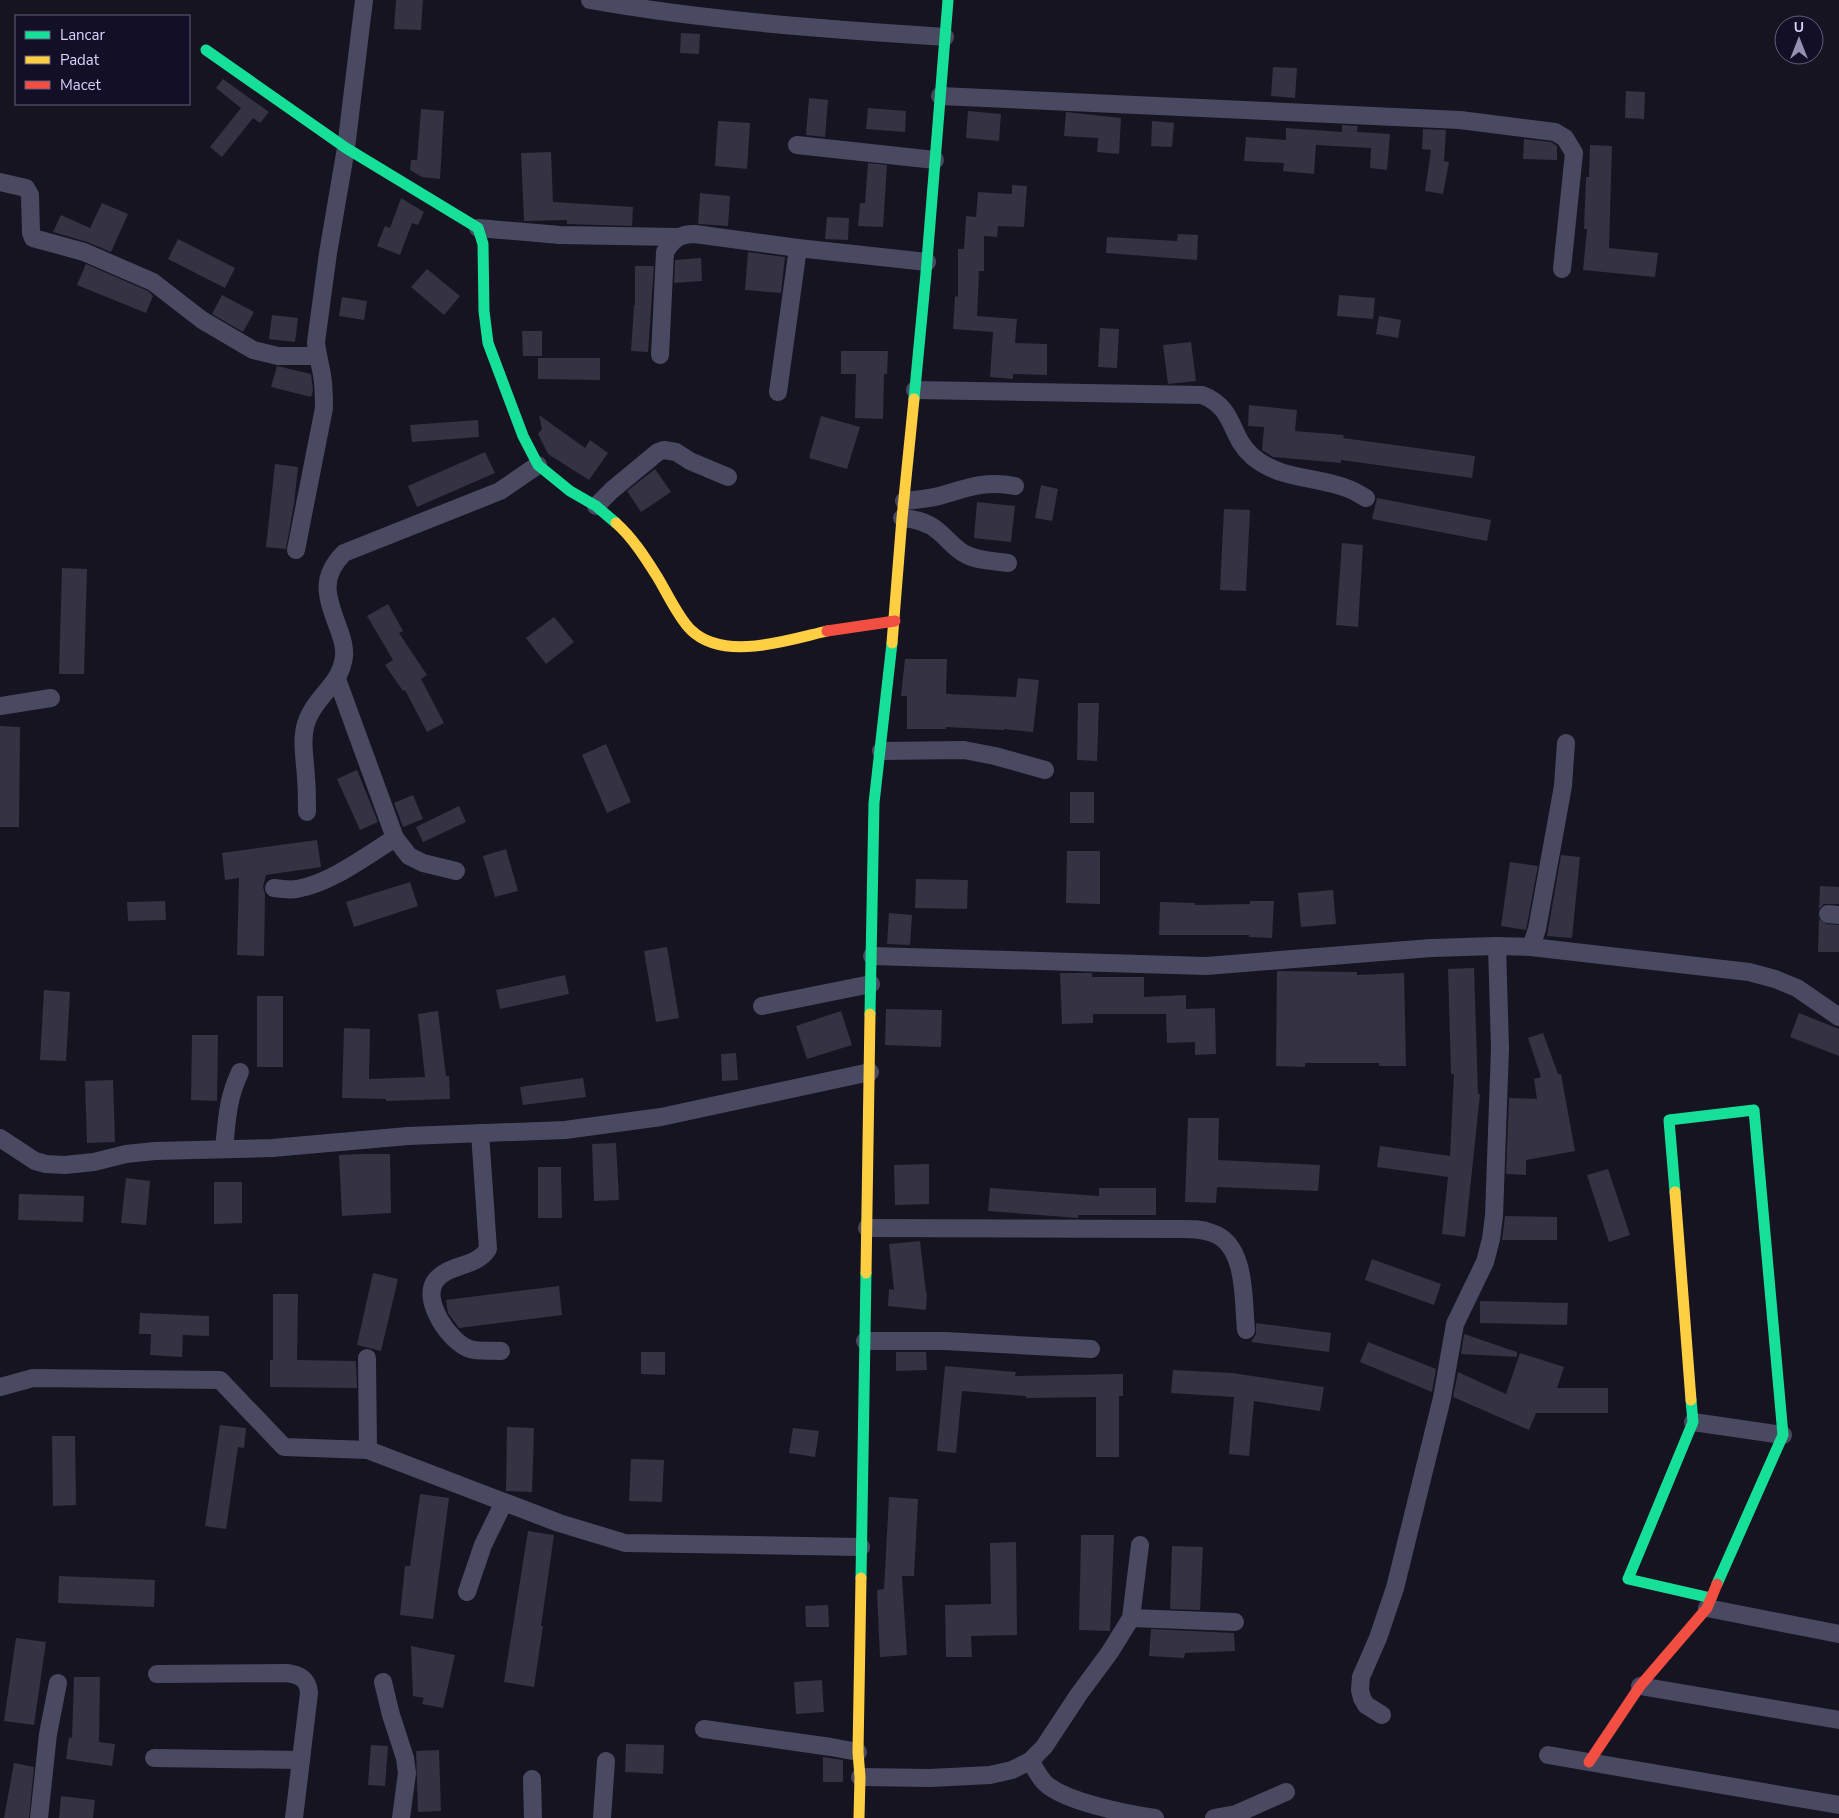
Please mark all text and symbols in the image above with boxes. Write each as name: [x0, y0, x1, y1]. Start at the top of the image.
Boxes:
legend: [15, 15, 190, 105]
north arrow: [1774, 15, 1824, 65]
text: U: [1794, 18, 1804, 37]
text: Lancar: [60, 25, 105, 45]
text: Padat: [60, 50, 100, 70]
text: Macet: [60, 75, 102, 95]

